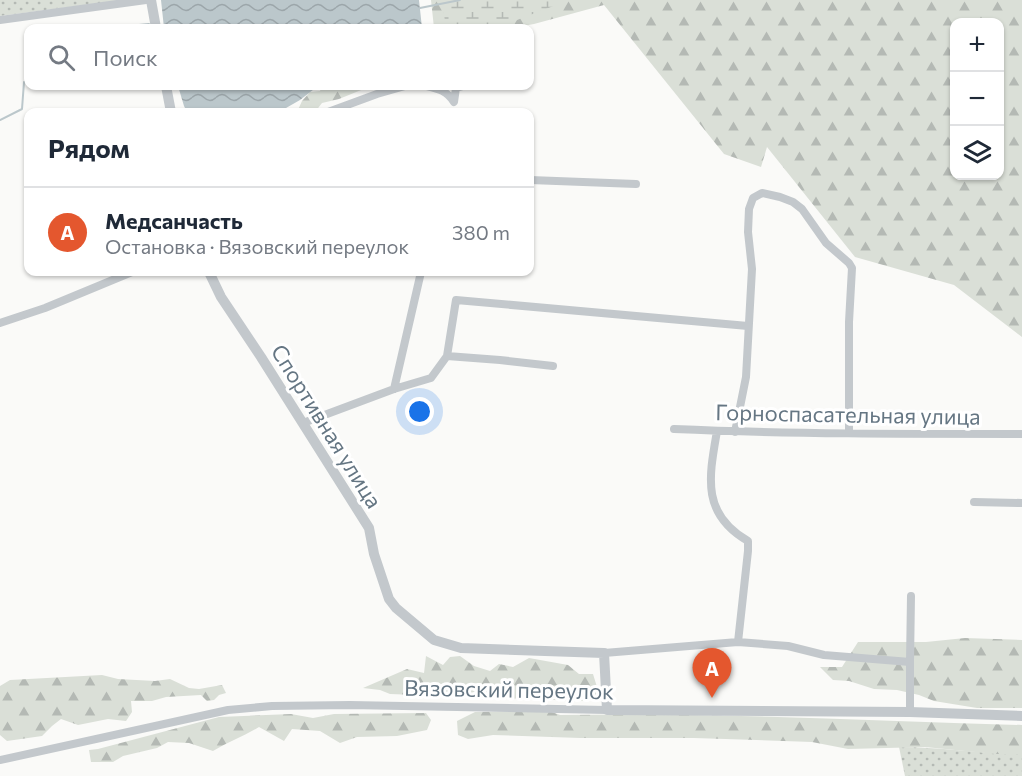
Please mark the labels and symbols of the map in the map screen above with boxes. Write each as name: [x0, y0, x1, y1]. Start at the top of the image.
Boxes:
street label: Спортивная улица: [266, 339, 388, 513]
your location: [405, 397, 434, 426]
street label: Горноспасательная улица: [715, 398, 981, 430]
pin: A: [692, 648, 732, 698]
street label: Вязовский переулок: [404, 674, 614, 704]

